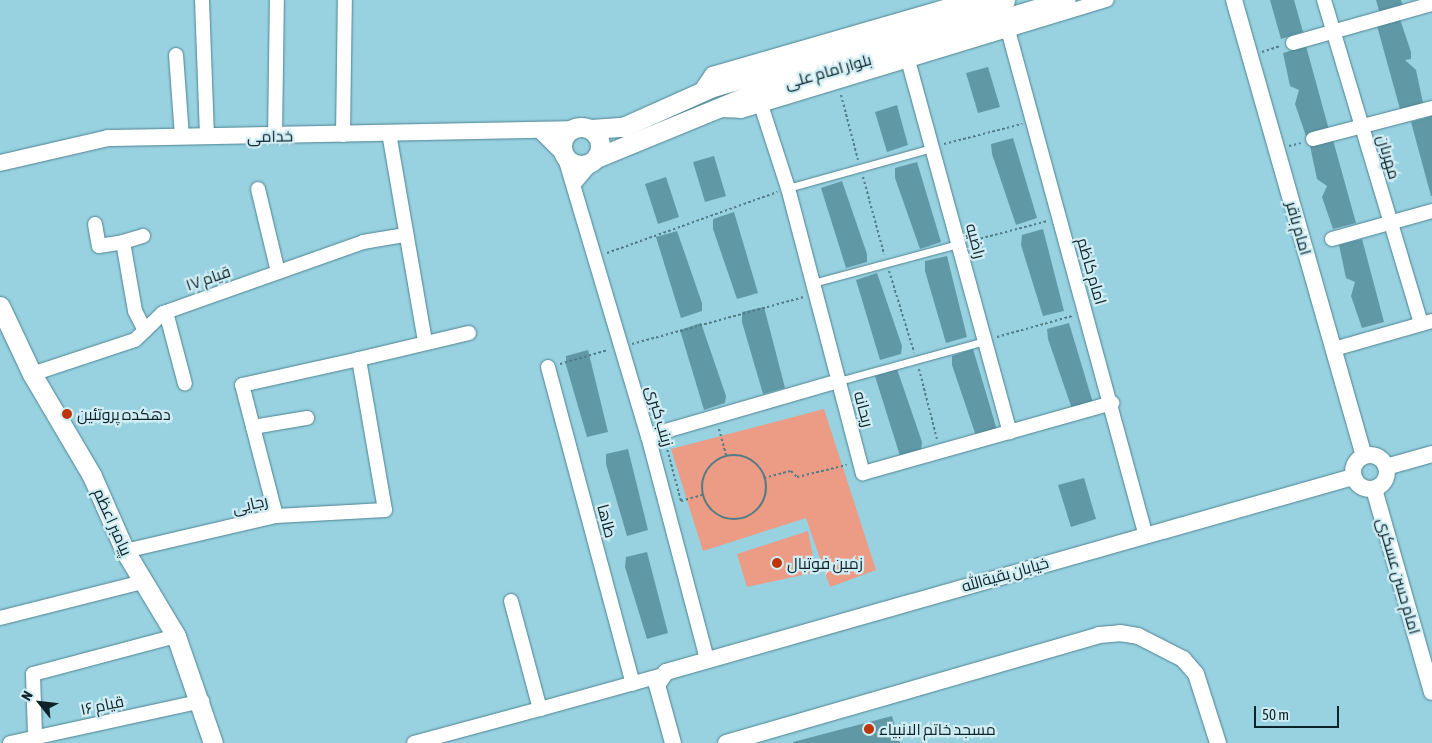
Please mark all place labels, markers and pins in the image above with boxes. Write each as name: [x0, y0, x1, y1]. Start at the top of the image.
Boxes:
place label: دهکده پروتئین: [77, 404, 171, 424]
marker: دهکده پروتئین: [61, 408, 73, 420]
place label: زمین فوتبال: [787, 553, 863, 573]
marker: زمین فوتبال: [771, 557, 783, 569]
place label: مسجد خاتم الانبیاء: [879, 719, 996, 739]
marker: مسجد خاتم الانبیاء: [863, 723, 875, 735]

